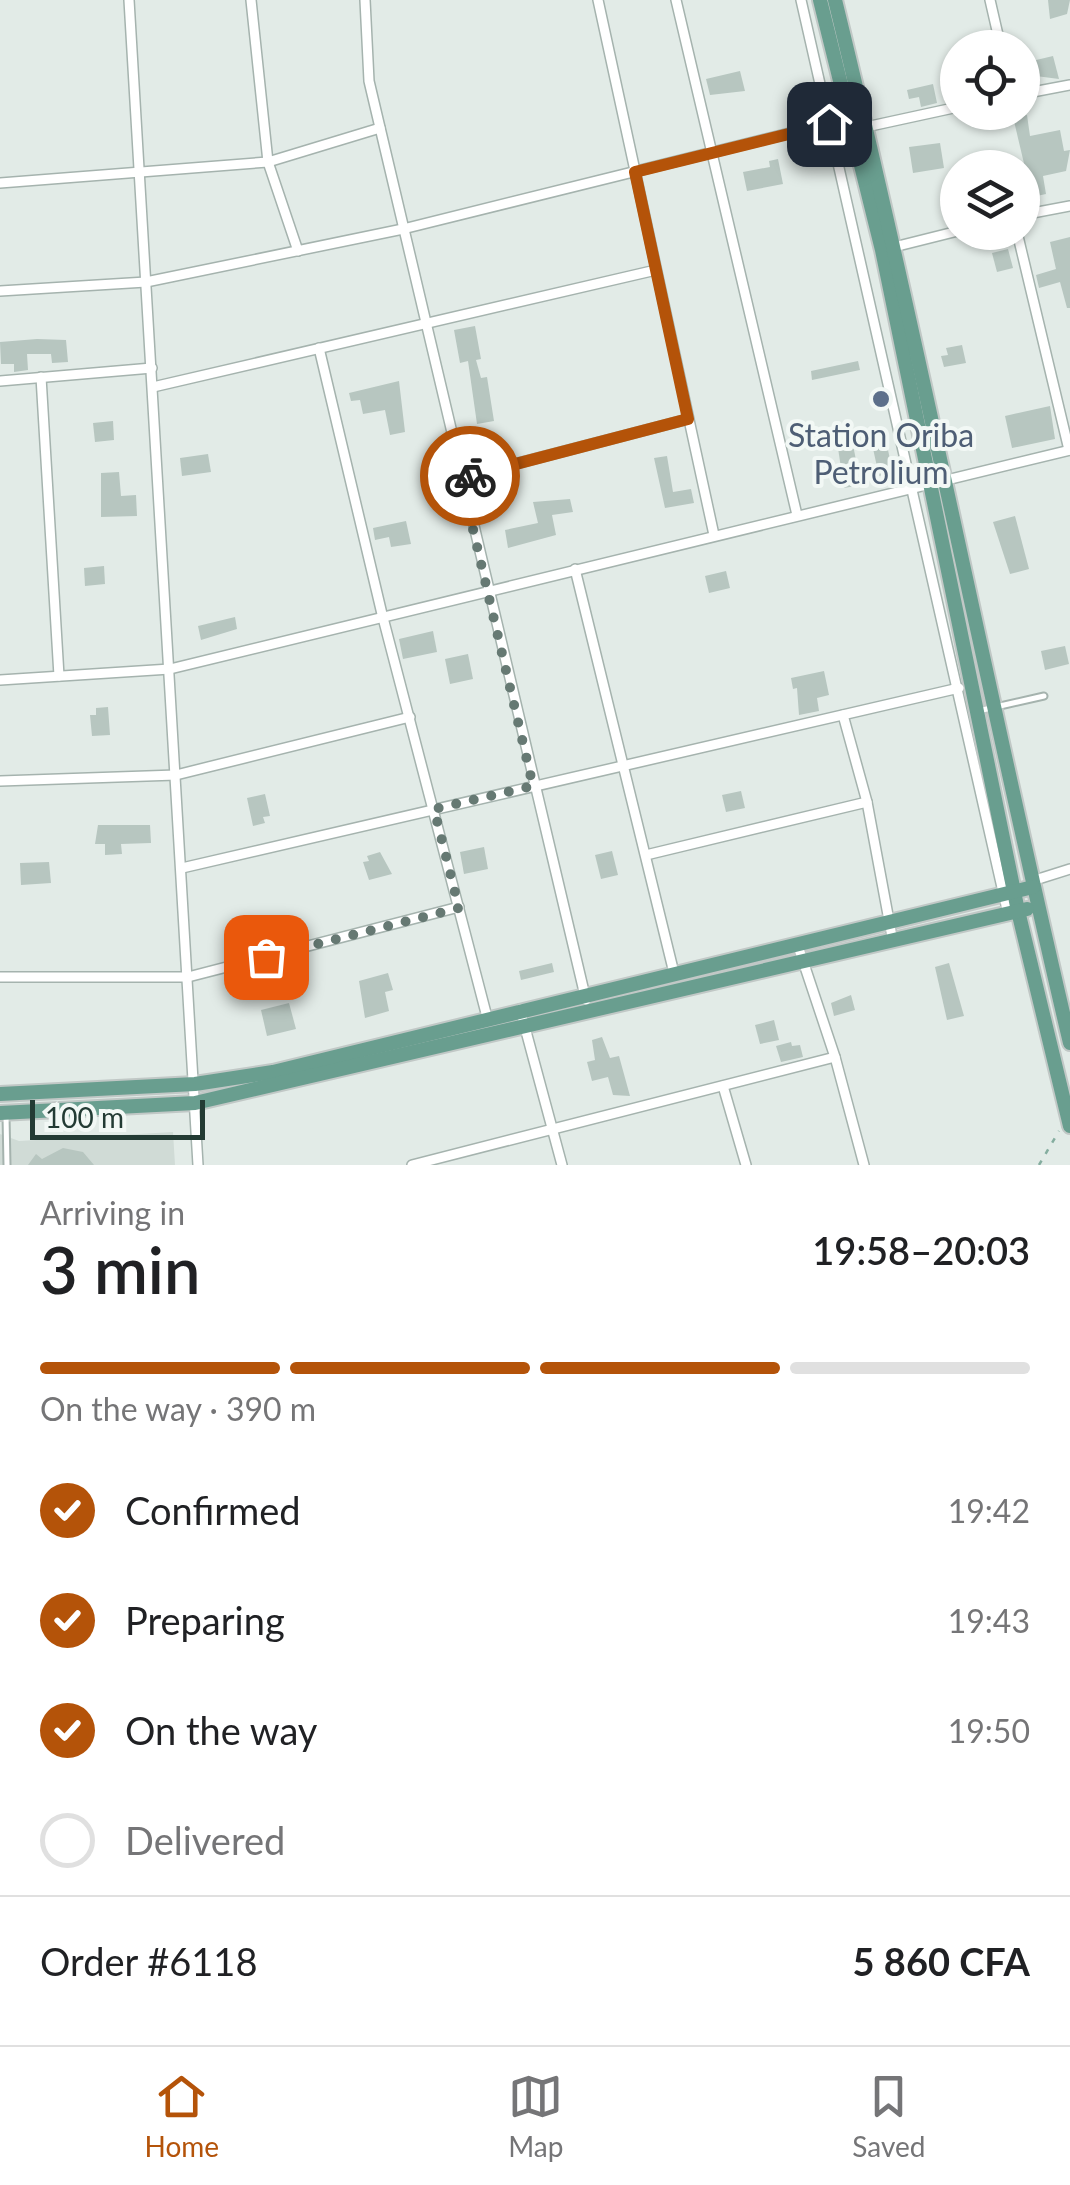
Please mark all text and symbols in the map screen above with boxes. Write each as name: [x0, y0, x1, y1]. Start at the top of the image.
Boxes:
map controls: [940, 30, 1040, 250]
button: locate: [940, 30, 1040, 130]
pin: [787, 82, 872, 167]
icon: home: [802, 97, 857, 152]
button: layers: [940, 150, 1040, 250]
marker: Station Oriba Petrolium: [870, 388, 892, 410]
place label: Station Oriba Petrolium: [788, 415, 974, 491]
courier: [420, 426, 520, 526]
icon: bike: [443, 449, 498, 504]
pin: [224, 915, 309, 1000]
icon: bag: [239, 930, 294, 985]
scale bar: [30, 1095, 205, 1140]
text: 100 m: [45, 1100, 124, 1134]
text: Arriving in: [40, 1193, 185, 1232]
text: 19:58–20:03: [812, 1227, 1030, 1273]
text: 3 min: [40, 1230, 200, 1308]
text: On the way · 390 m: [40, 1389, 316, 1428]
icon: check: [40, 1483, 95, 1538]
text: Confirmed: [125, 1487, 301, 1533]
text: 19:42: [948, 1491, 1030, 1530]
icon: check: [40, 1593, 95, 1648]
text: Preparing: [125, 1597, 285, 1643]
text: 19:43: [948, 1601, 1030, 1640]
icon: check: [40, 1703, 95, 1758]
text: On the way: [125, 1707, 317, 1753]
text: 19:50: [948, 1711, 1030, 1750]
text: Delivered: [125, 1817, 285, 1863]
text: Order #6118: [40, 1938, 257, 1984]
text: 5 860 CFA: [853, 1938, 1030, 1984]
tab: Home: [145, 2069, 219, 2163]
tab: Map: [508, 2069, 563, 2163]
tab: Saved: [852, 2069, 925, 2163]

